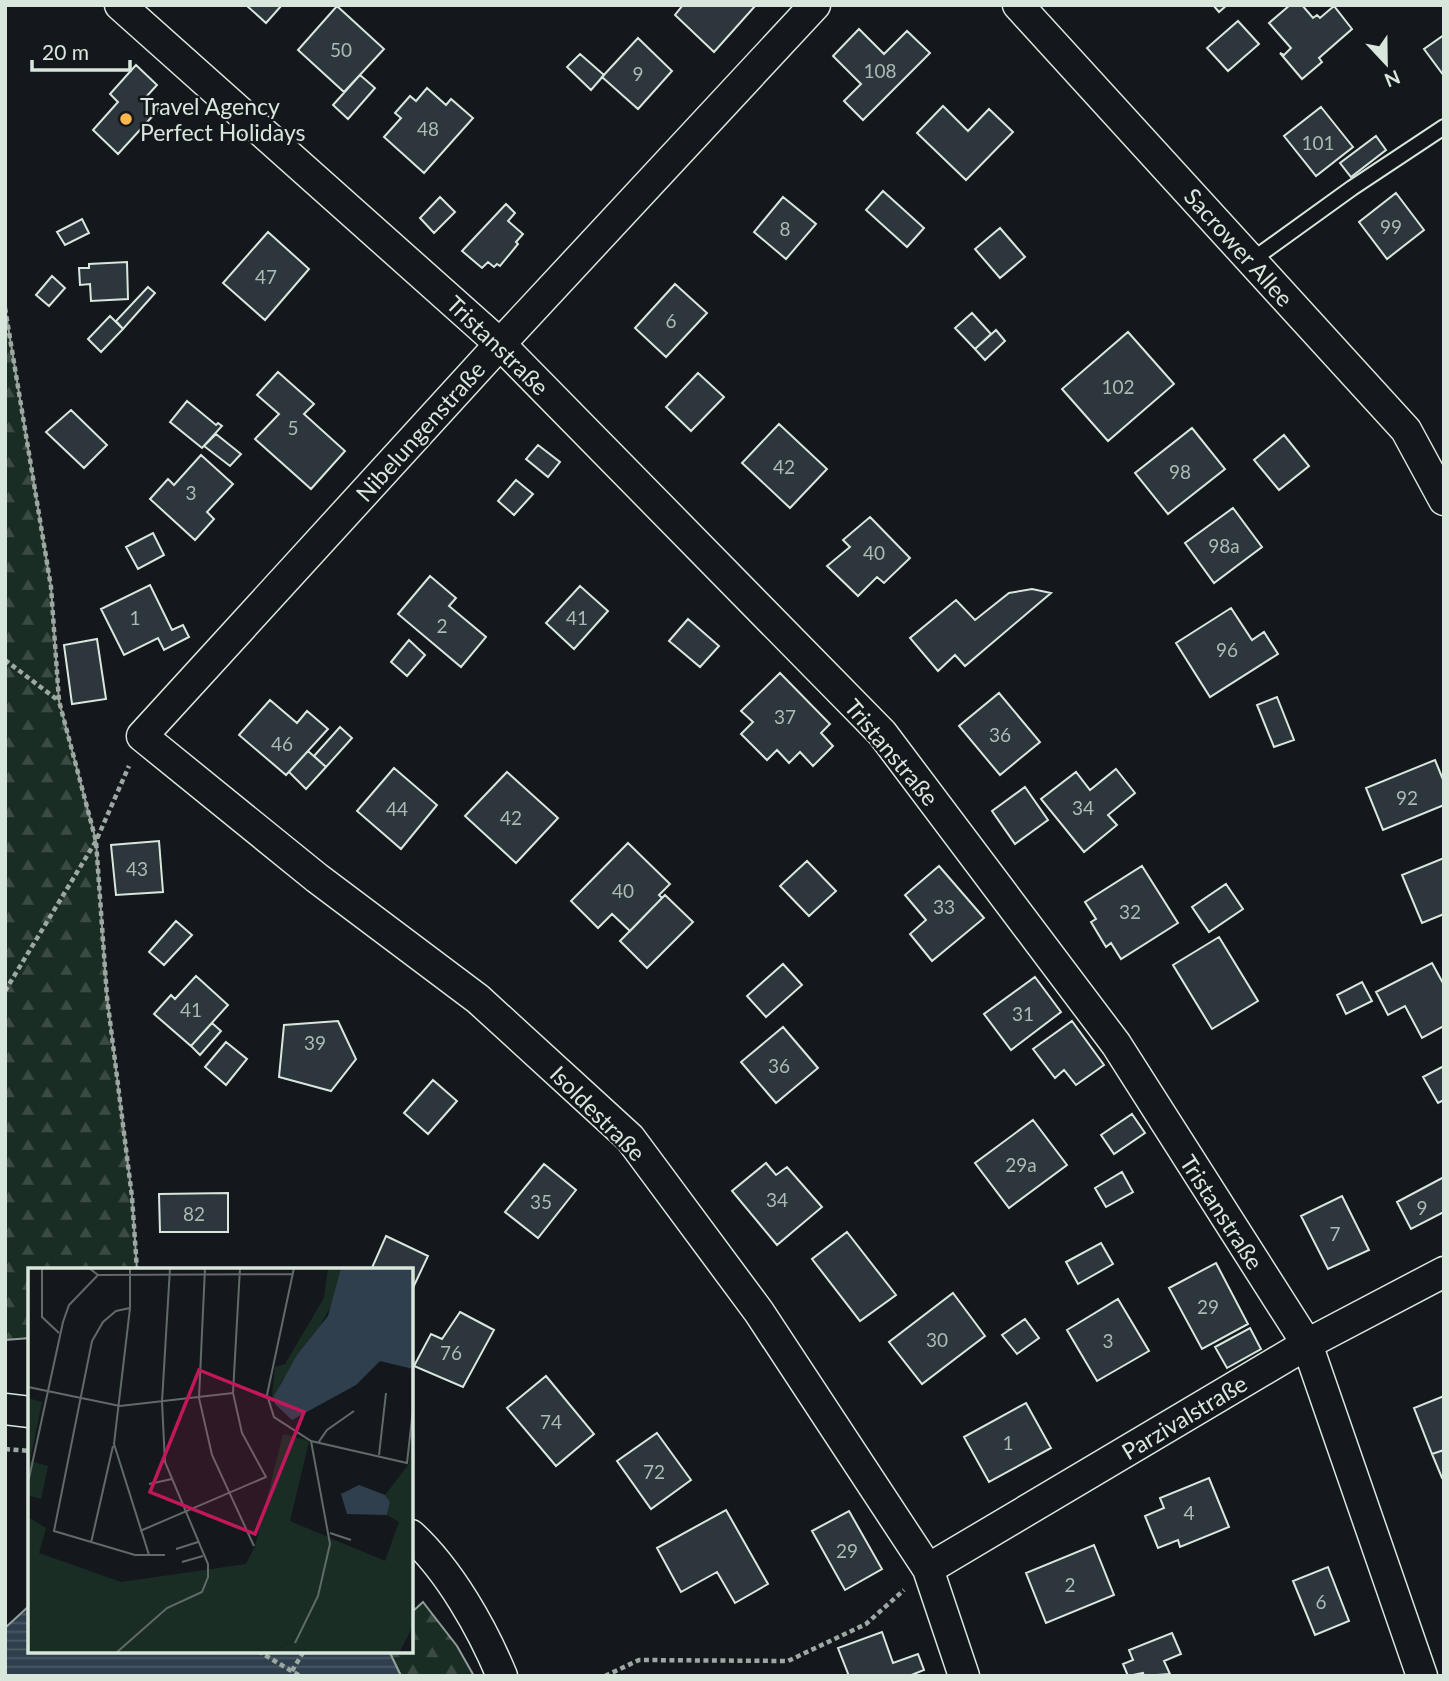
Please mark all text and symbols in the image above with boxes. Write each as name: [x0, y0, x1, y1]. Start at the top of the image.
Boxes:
scale bar: [32, 28, 130, 72]
north arrow: [1351, 28, 1421, 98]
house number: 50: [330, 38, 352, 61]
text: 20 m: [42, 39, 89, 64]
house number: 108: [863, 59, 897, 82]
house number: 9: [632, 62, 644, 85]
text: N: [1381, 66, 1404, 93]
place label: Travel Agency Perfect Holidays: [140, 92, 306, 146]
marker: Travel Agency Perfect Holidays: [118, 111, 134, 127]
house number: 48: [417, 117, 439, 140]
house number: 101: [1301, 131, 1335, 154]
street label: Sacrower Allee: [1179, 182, 1299, 312]
house number: 99: [1380, 215, 1402, 238]
house number: 8: [779, 217, 791, 240]
house number: 47: [255, 265, 277, 288]
street label: Tristanstraße: [441, 290, 555, 400]
house number: 6: [665, 309, 677, 332]
street label: Nibelungenstraße: [350, 355, 490, 507]
house number: 102: [1101, 375, 1135, 398]
house number: 5: [287, 416, 299, 439]
house number: 42: [773, 455, 795, 478]
house number: 98: [1169, 460, 1191, 483]
house number: 3: [185, 481, 197, 504]
house number: 98a: [1208, 534, 1240, 557]
house number: 40: [863, 541, 885, 564]
house number: 1: [129, 606, 141, 629]
house number: 41: [566, 606, 588, 629]
house number: 2: [436, 614, 448, 637]
house number: 96: [1216, 638, 1238, 661]
street label: Tristanstraße: [839, 693, 945, 811]
house number: 37: [774, 705, 796, 728]
house number: 36: [989, 723, 1011, 746]
house number: 46: [271, 732, 293, 755]
house number: 92: [1396, 786, 1418, 809]
house number: 34: [1072, 796, 1094, 819]
house number: 44: [386, 797, 408, 820]
house number: 42: [500, 806, 522, 829]
house number: 43: [126, 857, 148, 880]
house number: 40: [612, 879, 634, 902]
house number: 33: [933, 895, 955, 918]
house number: 32: [1119, 900, 1141, 923]
house number: 41: [180, 998, 202, 1021]
house number: 31: [1012, 1002, 1034, 1025]
house number: 39: [304, 1031, 326, 1054]
house number: 36: [768, 1054, 790, 1077]
street label: Isoldestraße: [545, 1060, 651, 1166]
street label: Tristanstraße: [1175, 1150, 1269, 1274]
house number: 29a: [1005, 1153, 1037, 1176]
house number: 34: [766, 1188, 788, 1211]
house number: 35: [530, 1190, 552, 1213]
house number: 9: [1416, 1196, 1428, 1219]
house number: 82: [183, 1202, 205, 1225]
house number: 7: [1329, 1222, 1341, 1245]
inset map: [28, 1268, 413, 1653]
house number: 29: [1197, 1295, 1219, 1318]
house number: 30: [926, 1328, 948, 1351]
house number: 3: [1102, 1329, 1114, 1352]
house number: 76: [440, 1341, 462, 1364]
street label: Parzivalstraße: [1116, 1369, 1252, 1465]
house number: 74: [540, 1410, 562, 1433]
house number: 1: [1002, 1431, 1014, 1454]
house number: 72: [643, 1460, 665, 1483]
house number: 4: [1183, 1501, 1195, 1524]
house number: 29: [836, 1539, 858, 1562]
house number: 2: [1064, 1573, 1076, 1596]
house number: 6: [1315, 1590, 1327, 1613]

